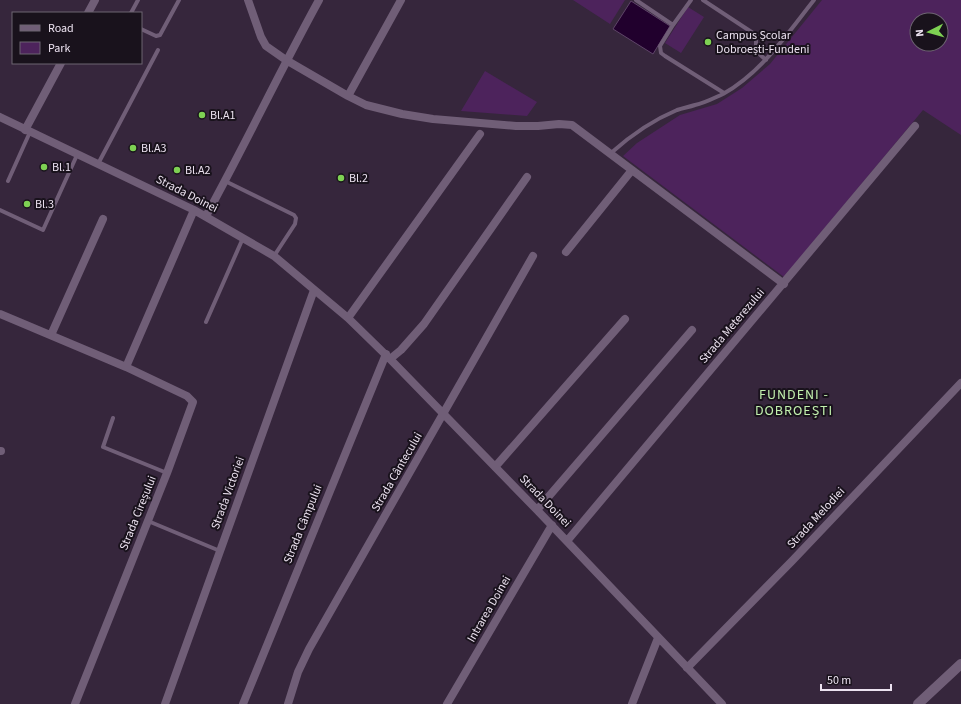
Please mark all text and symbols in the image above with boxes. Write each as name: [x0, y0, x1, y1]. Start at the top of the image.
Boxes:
legend: [12, 12, 142, 64]
north arrow: [909, 12, 949, 52]
text: Road: [48, 20, 74, 37]
place label: Campus Școlar Dobroești-Fundeni: [716, 27, 810, 58]
text: N: [912, 29, 927, 37]
marker: Campus Școlar Dobroești-Fundeni: [703, 37, 713, 47]
text: Park: [48, 40, 70, 57]
place label: Bl.A1: [210, 107, 236, 124]
marker: Bl.A1: [197, 110, 207, 120]
place label: Bl.A3: [141, 140, 167, 157]
marker: Bl.A3: [128, 143, 138, 153]
place label: Bl.1: [52, 159, 71, 176]
marker: Bl.1: [39, 162, 49, 172]
place label: Bl.A2: [185, 162, 211, 179]
marker: Bl.A2: [172, 165, 182, 175]
place label: Bl.2: [349, 170, 368, 187]
street label: Strada Doinei: [153, 171, 221, 217]
marker: Bl.2: [336, 173, 346, 183]
place label: Bl.3: [35, 196, 54, 213]
marker: Bl.3: [22, 199, 32, 209]
street label: Strada Meterezului: [695, 285, 769, 367]
district label: FUNDENI - DOBROEȘTI: [755, 385, 833, 421]
street label: Strada Cântecului: [367, 429, 427, 515]
street label: Strada Victoriei: [207, 454, 249, 532]
street label: Strada Doinei: [515, 471, 575, 531]
street label: Strada Cireșului: [115, 473, 161, 553]
street label: Strada Câmpului: [279, 482, 327, 566]
street label: Strada Melodiei: [783, 484, 849, 552]
street label: Intrarea Doinei: [463, 573, 515, 645]
scale bar: [821, 666, 891, 692]
text: 50 m: [827, 672, 851, 689]

